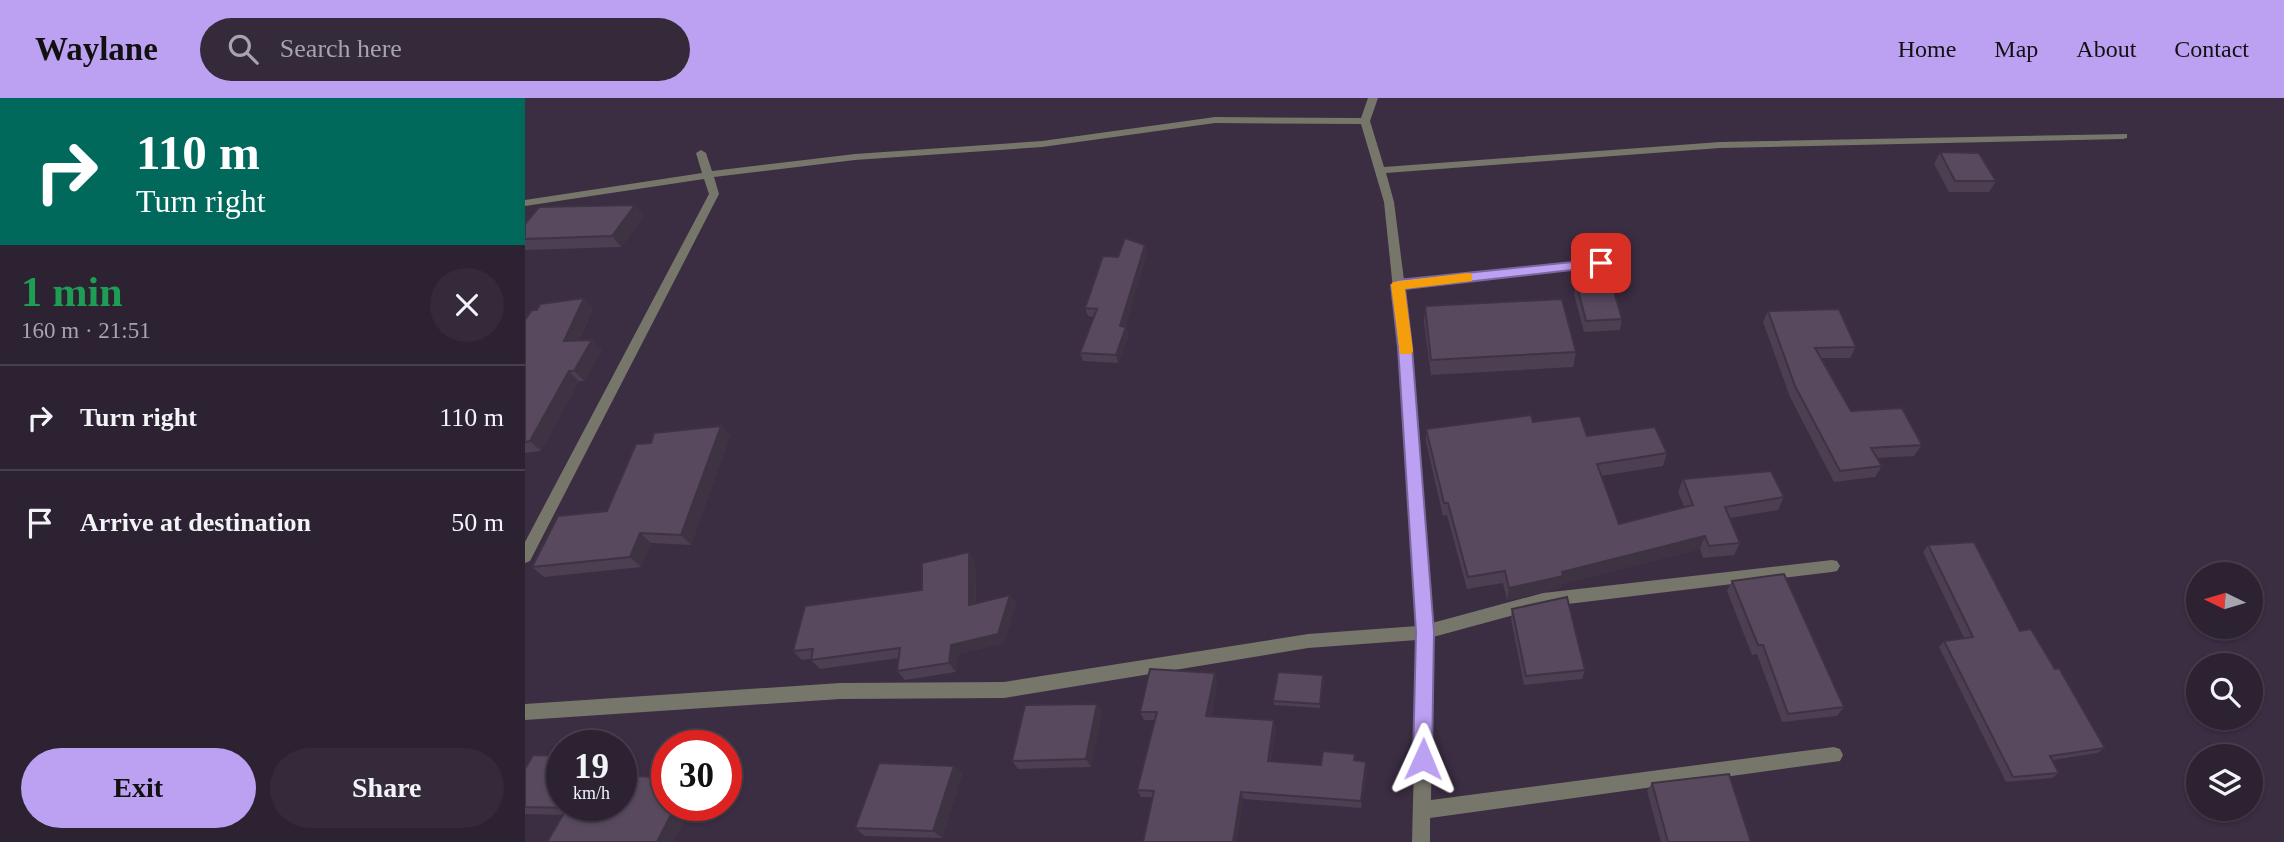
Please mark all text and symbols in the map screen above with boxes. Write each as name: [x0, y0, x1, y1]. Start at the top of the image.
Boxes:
search box: [200, 18, 690, 81]
icon: search: [224, 30, 262, 68]
text: Waylane: [35, 31, 158, 67]
text: Search here: [280, 34, 402, 63]
text: Home: [1898, 36, 1956, 62]
text: Map: [1994, 36, 2038, 62]
text: About: [2076, 36, 2136, 62]
text: Contact: [2174, 36, 2249, 62]
text: 110 m: [136, 125, 260, 180]
icon: right: [21, 126, 112, 217]
text: Turn right: [136, 183, 266, 219]
pin: [1571, 233, 1631, 293]
icon: arrive: [1582, 244, 1620, 282]
button: close: [430, 268, 504, 342]
text: 1 min: [21, 269, 123, 315]
text: 160 m · 21:51: [21, 318, 151, 343]
icon: right: [21, 399, 59, 437]
text: Turn right: [80, 403, 197, 432]
text: 110 m: [439, 403, 504, 432]
icon: arrive: [21, 504, 59, 542]
text: Arrive at destination: [80, 508, 311, 537]
text: 50 m: [451, 508, 504, 537]
north arrow: [2186, 562, 2263, 639]
map controls: [2186, 562, 2263, 821]
button: search: [2186, 653, 2263, 730]
position arrow: [1386, 722, 1460, 796]
speed limit sign: 30: [651, 730, 742, 821]
button: layers: [2186, 744, 2263, 821]
text: 19: [574, 747, 609, 786]
button: Exit: [21, 748, 256, 828]
button: Share: [270, 748, 504, 828]
text: km/h: [573, 783, 610, 803]

